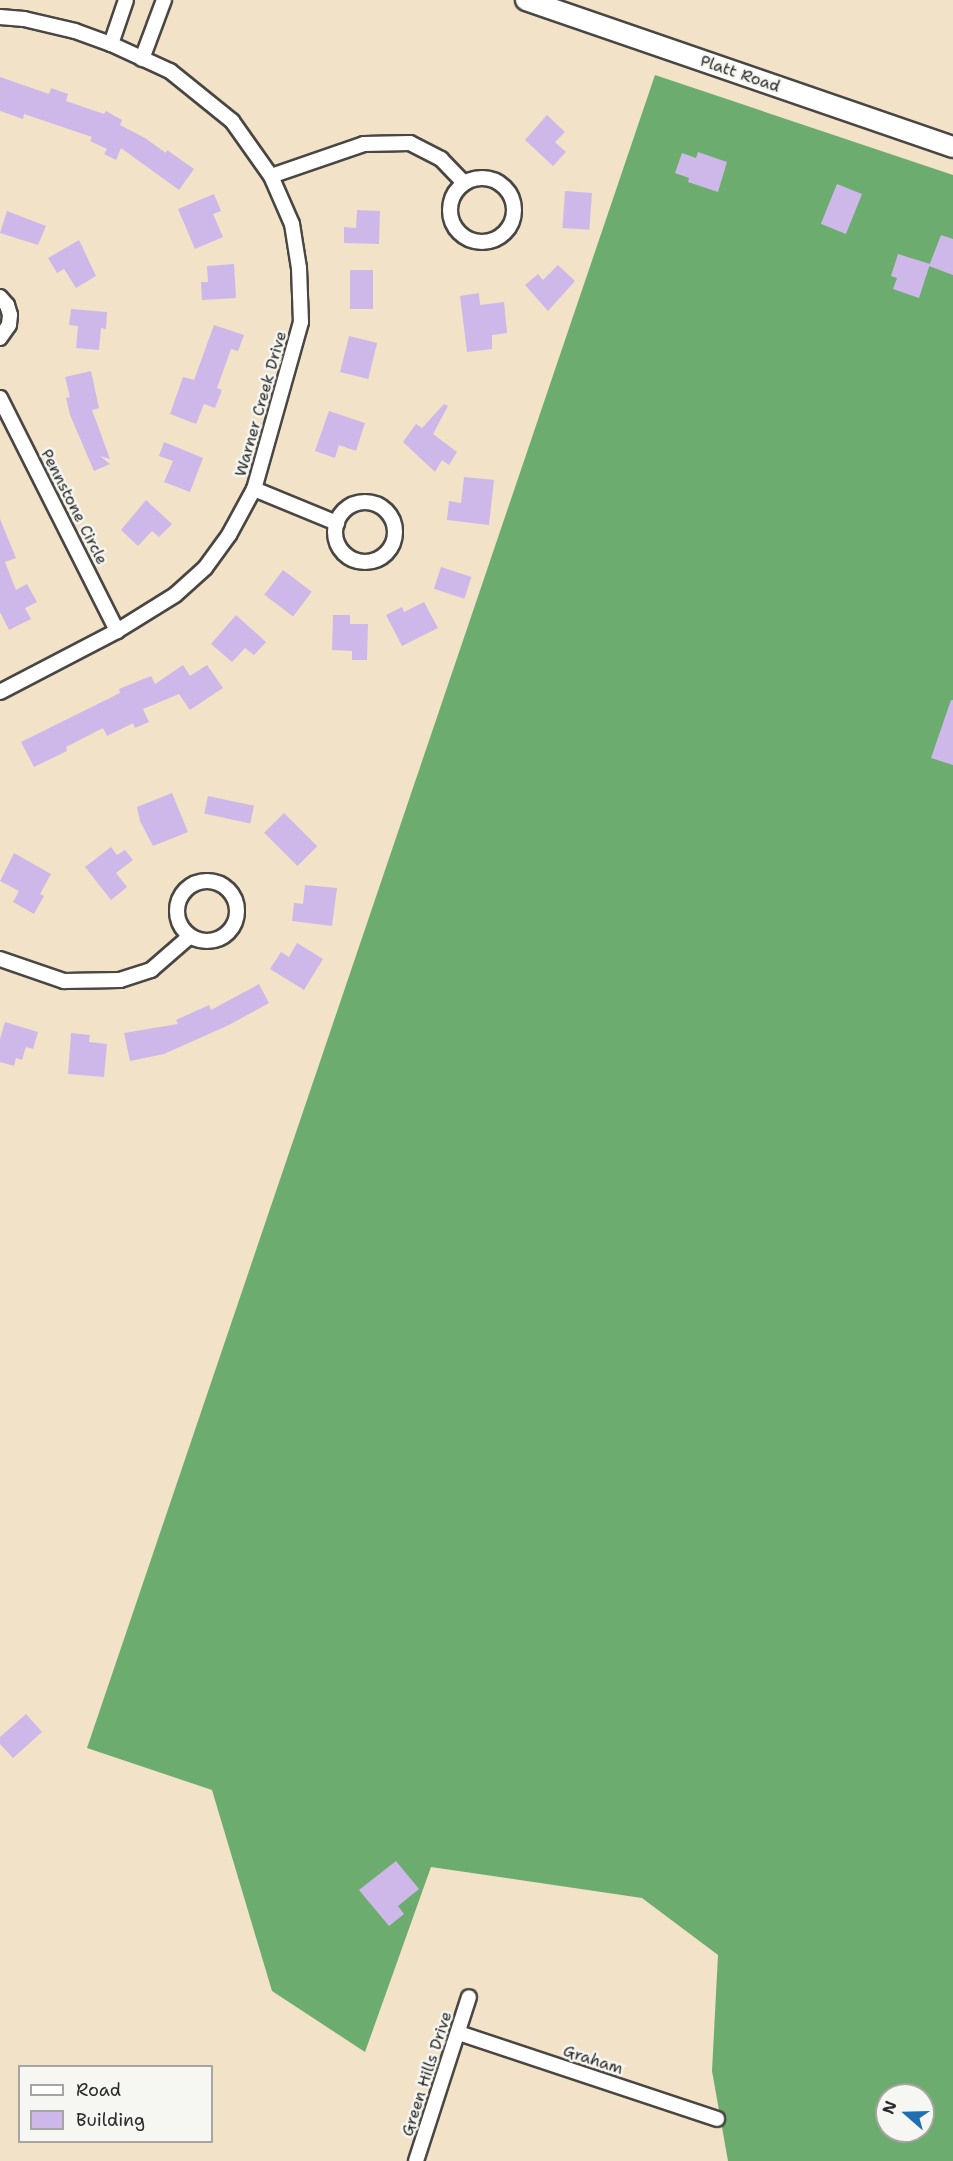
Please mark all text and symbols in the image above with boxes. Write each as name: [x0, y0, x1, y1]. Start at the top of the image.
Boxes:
street label: Platt Road: [698, 51, 782, 97]
street label: Warner Creek Drive: [231, 329, 291, 479]
street label: Pennstone Circle: [37, 446, 111, 568]
street label: Green Hills Drive: [398, 2009, 456, 2139]
street label: Graham: [561, 2041, 625, 2079]
legend: [18, 2065, 213, 2143]
text: Road: [76, 2078, 121, 2102]
north arrow: [875, 2083, 935, 2143]
text: N: [877, 2098, 902, 2117]
text: Building: [76, 2108, 145, 2132]

